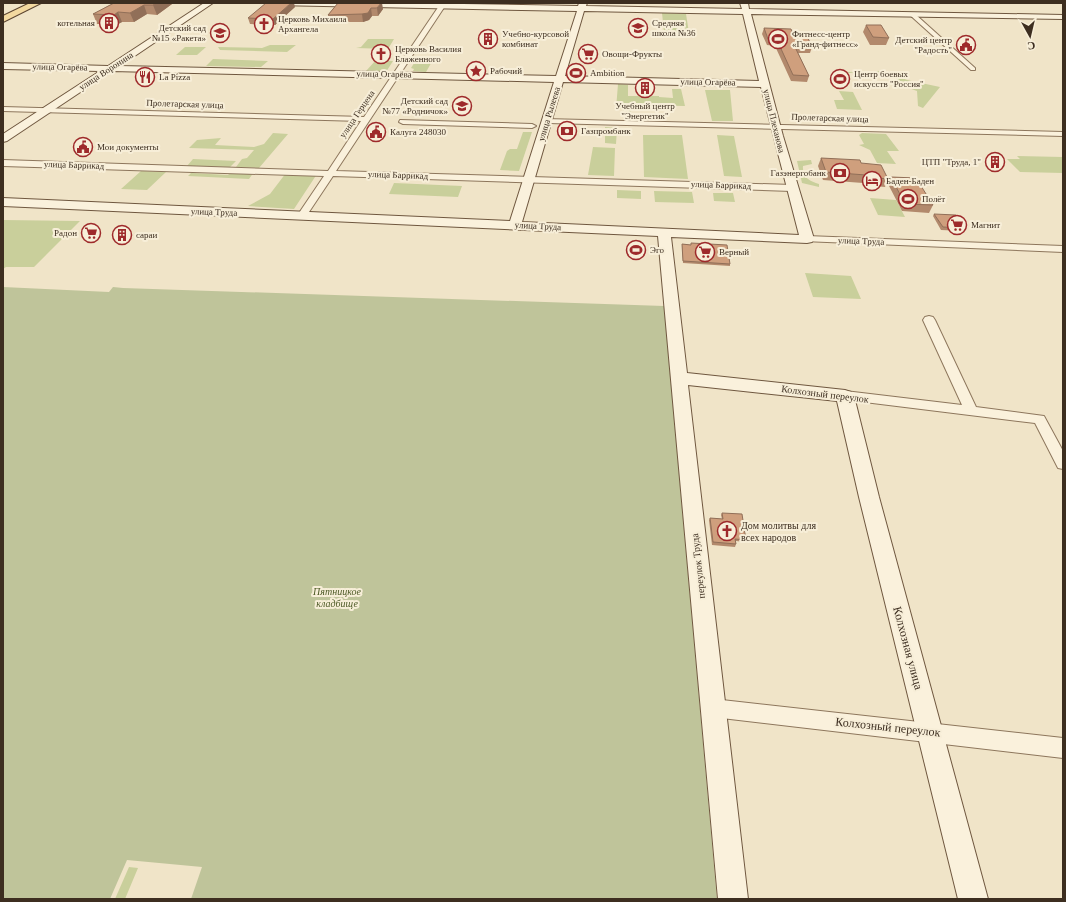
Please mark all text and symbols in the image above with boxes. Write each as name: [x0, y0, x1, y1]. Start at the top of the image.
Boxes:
building icon: котельная: [98, 12, 120, 34]
church icon: Церковь Михаила Архангела: [253, 13, 275, 35]
place label: Церковь Михаила Архангела: [278, 14, 347, 34]
north arrow: [1010, 16, 1050, 56]
school or university icon: Средняя школа №36: [627, 17, 649, 39]
place label: котельная: [57, 18, 95, 28]
place label: Средняя школа №36: [652, 18, 696, 38]
school or university icon: Детский сад №15 «Ракета»: [209, 22, 231, 44]
place label: Детский сад №15 «Ракета»: [152, 23, 206, 43]
building icon: Учебно-курсовой комбинат: [477, 28, 499, 50]
sports icon: Фитнесс-центр «Гранд-фитнесс»: [767, 28, 789, 50]
place label: Учебно-курсовой комбинат: [502, 29, 569, 49]
place label: Фитнесс-центр «Гранд-фитнесс»: [792, 29, 858, 49]
public building icon: Детский центр "Радость": [955, 34, 977, 56]
place label: Детский центр "Радость": [895, 35, 952, 55]
text: С: [1027, 39, 1036, 52]
church icon: Церковь Василия Блаженного: [370, 43, 392, 65]
supermarket icon: Овощи-Фрукты: [577, 43, 599, 65]
place label: Церковь Василия Блаженного: [395, 44, 461, 64]
place label: Овощи-Фрукты: [602, 49, 662, 59]
street label: улица Воронина: [77, 50, 135, 92]
place icon: Рабочий: [465, 60, 487, 82]
street label: улица Огарёва: [32, 62, 88, 72]
sports icon: Ambition: [565, 62, 587, 84]
restaurant icon: La Pizza: [134, 66, 156, 88]
place label: Рабочий: [490, 66, 522, 76]
place label: Ambition: [590, 68, 625, 78]
sports icon: Центр боевых искусств "Россия": [829, 68, 851, 90]
street label: улица Огарёва: [356, 69, 412, 79]
place label: Центр боевых искусств "Россия": [854, 69, 924, 89]
place label: La Pizza: [159, 72, 190, 82]
building icon: Учебный центр "Энергетик": [634, 77, 656, 99]
street label: улица Огарёва: [680, 77, 736, 87]
street label: улица Рылеева: [536, 86, 562, 142]
street label: улица Герцена: [337, 88, 377, 140]
street label: улица Плеханова: [761, 88, 787, 154]
school or university icon: Детский сад №77 «Родничок»: [451, 95, 473, 117]
place label: Детский сад №77 «Родничок»: [383, 96, 448, 116]
street label: Пролетарская улица: [146, 98, 224, 110]
place label: Учебный центр "Энергетик": [615, 101, 675, 121]
street label: Пролетарская улица: [791, 112, 869, 124]
bank icon: Газпромбанк: [556, 120, 578, 142]
public building icon: Калуга 248030: [365, 121, 387, 143]
place label: Газпромбанк: [581, 126, 631, 136]
place label: Калуга 248030: [390, 127, 446, 137]
public building icon: Мои документы: [72, 136, 94, 158]
place label: Мои документы: [97, 142, 159, 152]
building icon: ЦТП "Труда, 1": [984, 151, 1006, 173]
place label: ЦТП "Труда, 1": [922, 157, 981, 167]
street label: улица Баррикад: [44, 159, 105, 171]
bank icon: Газэнергобанк: [829, 162, 851, 184]
place label: Газэнергобанк: [771, 168, 827, 178]
street label: улица Баррикад: [368, 169, 429, 181]
hotel icon: Баден-Баден: [861, 170, 883, 192]
place label: Баден-Баден: [886, 176, 934, 186]
street label: улица Баррикад: [691, 179, 752, 191]
sports icon: Полёт: [897, 188, 919, 210]
place label: Полёт: [922, 194, 945, 204]
street label: улица Труда: [191, 206, 237, 218]
supermarket icon: Магнит: [946, 214, 968, 236]
street label: улица Труда: [515, 220, 561, 232]
place label: Магнит: [971, 220, 1000, 230]
supermarket icon: Радон: [80, 222, 102, 244]
building icon: сараи: [111, 224, 133, 246]
place label: Радон: [54, 228, 77, 238]
place label: сараи: [136, 230, 158, 240]
street label: улица Труда: [838, 235, 884, 247]
sports icon: Эго: [625, 239, 647, 261]
supermarket icon: Верный: [694, 241, 716, 263]
place label: Эго: [650, 245, 664, 255]
place label: Верный: [719, 247, 749, 257]
street label: Колхозный переулок: [781, 383, 869, 405]
church icon: Дом молитвы для всех народов: [716, 520, 738, 542]
place label: Дом молитвы для всех народов: [741, 520, 816, 543]
street label: переулок Труда: [689, 532, 707, 599]
park label: Пятницкое кладбище: [312, 586, 361, 609]
street label: Колхозная улица: [890, 605, 926, 692]
street label: Колхозный переулок: [835, 715, 941, 739]

